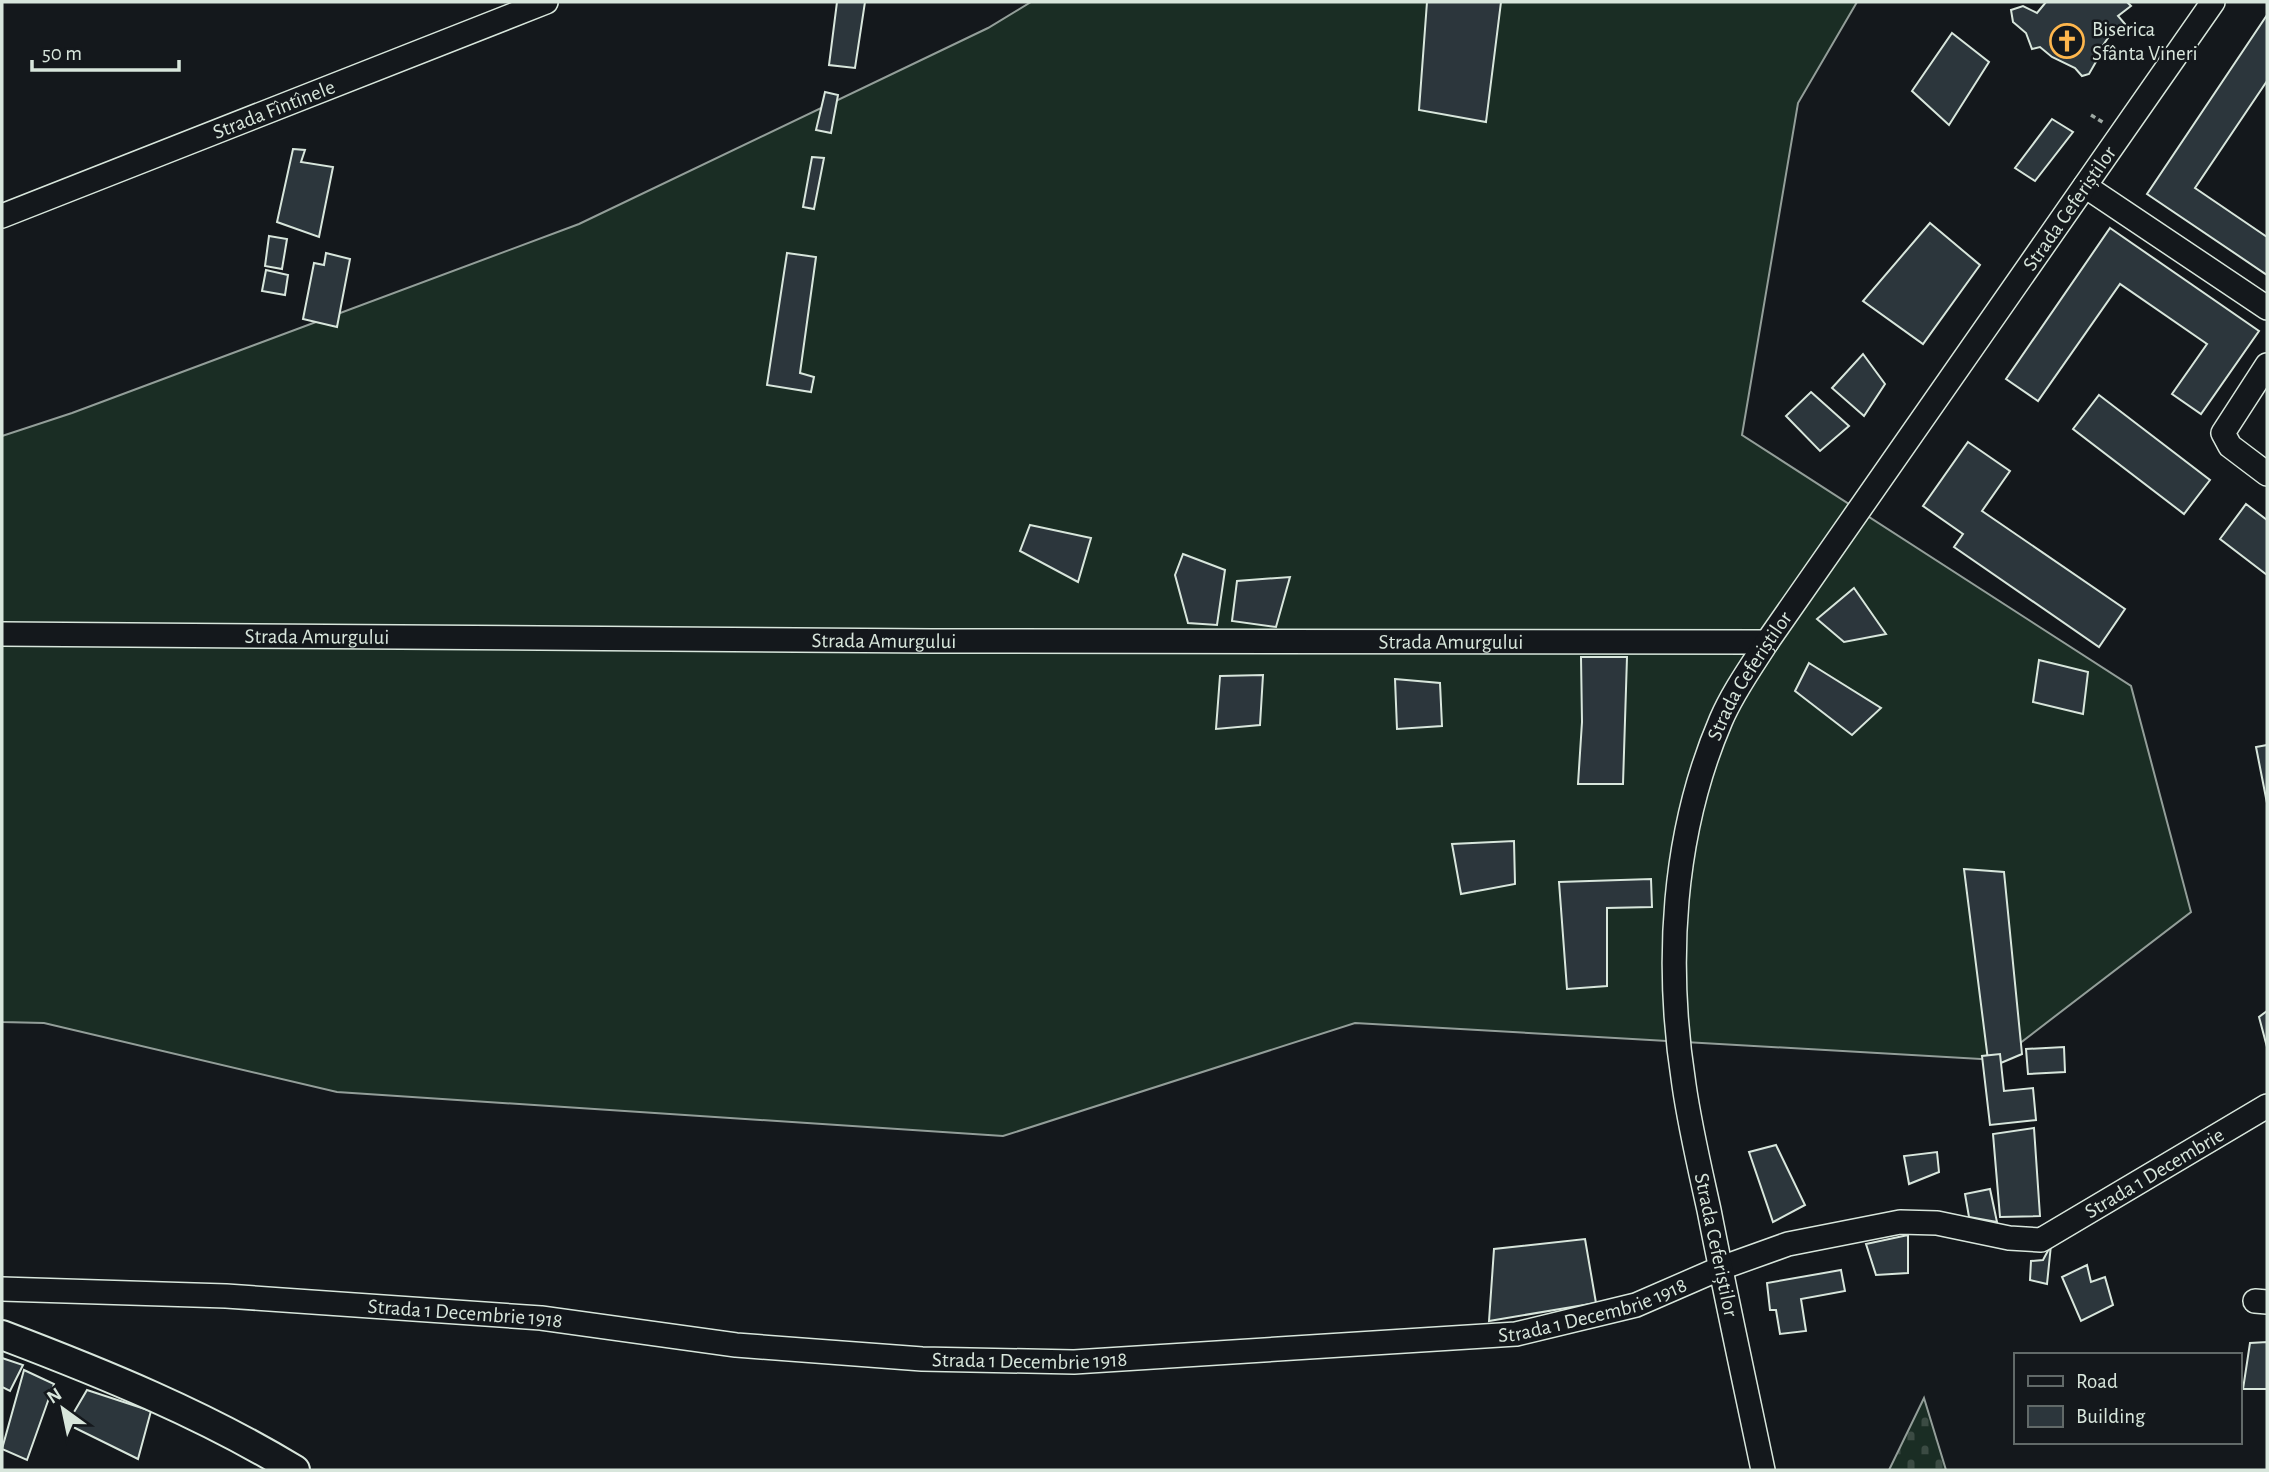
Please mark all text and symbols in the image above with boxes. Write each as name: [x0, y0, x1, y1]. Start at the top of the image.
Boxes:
place label: Biserica Sfânta Vineri: [2092, 19, 2198, 64]
church icon: Biserica Sfânta Vineri: [2048, 22, 2086, 60]
scale bar: [32, 28, 178, 72]
text: 50 m: [42, 43, 82, 64]
street label: Strada Fîntînele: [210, 76, 338, 143]
street label: Strada Ceferiștilor: [2019, 142, 2120, 274]
street label: Strada Ceferiștilor: [1703, 607, 1796, 743]
street label: Strada Amurgului: [244, 625, 390, 647]
street label: Strada Amurgului: [811, 630, 956, 652]
street label: Strada Amurgului: [1378, 631, 1523, 652]
street label: Strada 1 Decembrie: [2081, 1124, 2227, 1222]
street label: Strada Ceferiștilor: [1689, 1171, 1742, 1319]
street label: Strada 1 Decembrie 1918: [1497, 1274, 1690, 1346]
street label: Strada 1 Decembrie 1918: [367, 1295, 564, 1331]
street label: Strada 1 Decembrie 1918: [932, 1348, 1128, 1373]
legend: [2014, 1353, 2241, 1444]
text: Road: [2076, 1371, 2118, 1392]
north arrow: [28, 1374, 98, 1444]
text: N: [44, 1384, 65, 1408]
text: Building: [2076, 1406, 2146, 1427]

